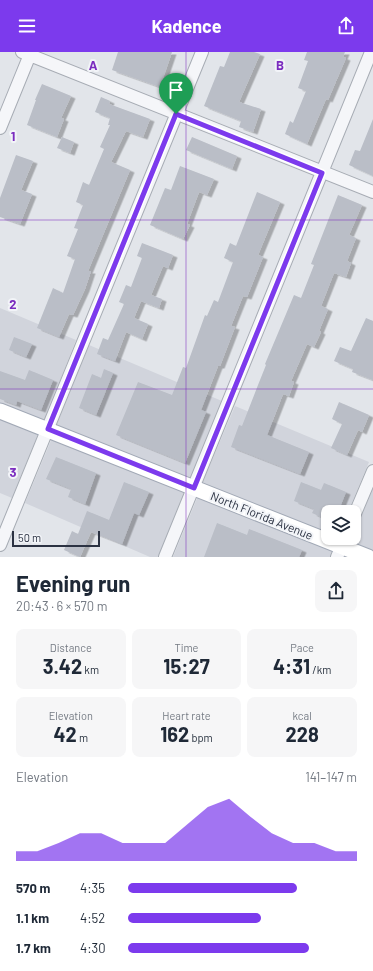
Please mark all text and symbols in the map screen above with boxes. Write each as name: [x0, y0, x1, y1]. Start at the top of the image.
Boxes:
icon: menu: [16, 15, 38, 37]
text: Kadence: [152, 15, 221, 37]
icon: share: [335, 15, 357, 37]
text: A: [89, 57, 98, 73]
text: B: [276, 57, 284, 73]
pin: [159, 73, 193, 114]
icon: arrive: [165, 79, 187, 101]
text: 1: [11, 128, 15, 144]
text: 2: [9, 296, 17, 312]
text: 3: [9, 464, 17, 480]
street label: North Florida Avenue: [209, 488, 315, 542]
map controls: [321, 505, 361, 545]
button: layers: [321, 505, 361, 545]
scale bar: [12, 529, 100, 548]
text: 50 m: [18, 531, 41, 544]
text: Evening run: [16, 570, 130, 596]
button: share: [315, 570, 357, 612]
text: 20:43 · 6 × 570 m: [16, 598, 107, 614]
text: Distance: [50, 641, 92, 654]
text: Time: [175, 641, 198, 654]
text: Pace: [290, 641, 314, 654]
text: 3.42: [43, 654, 82, 678]
text: 15:27: [163, 654, 210, 678]
text: 4:31: [273, 654, 310, 678]
text: km: [82, 663, 99, 676]
text: /km: [310, 663, 331, 676]
text: Elevation: [49, 709, 93, 722]
text: Heart rate: [162, 709, 211, 722]
text: kcal: [293, 709, 312, 722]
text: 42: [54, 722, 77, 746]
text: 162: [160, 722, 189, 746]
text: 228: [286, 722, 319, 746]
text: m: [77, 731, 88, 744]
text: bpm: [189, 731, 213, 744]
text: Elevation: [16, 769, 68, 785]
text: 141–147 m: [305, 769, 357, 785]
text: 570 m: [16, 880, 50, 896]
text: 4:35: [80, 880, 105, 896]
text: 1.1 km: [16, 910, 49, 926]
text: 4:52: [80, 910, 105, 926]
text: 1.7 km: [16, 940, 51, 956]
text: 4:30: [80, 940, 106, 956]

